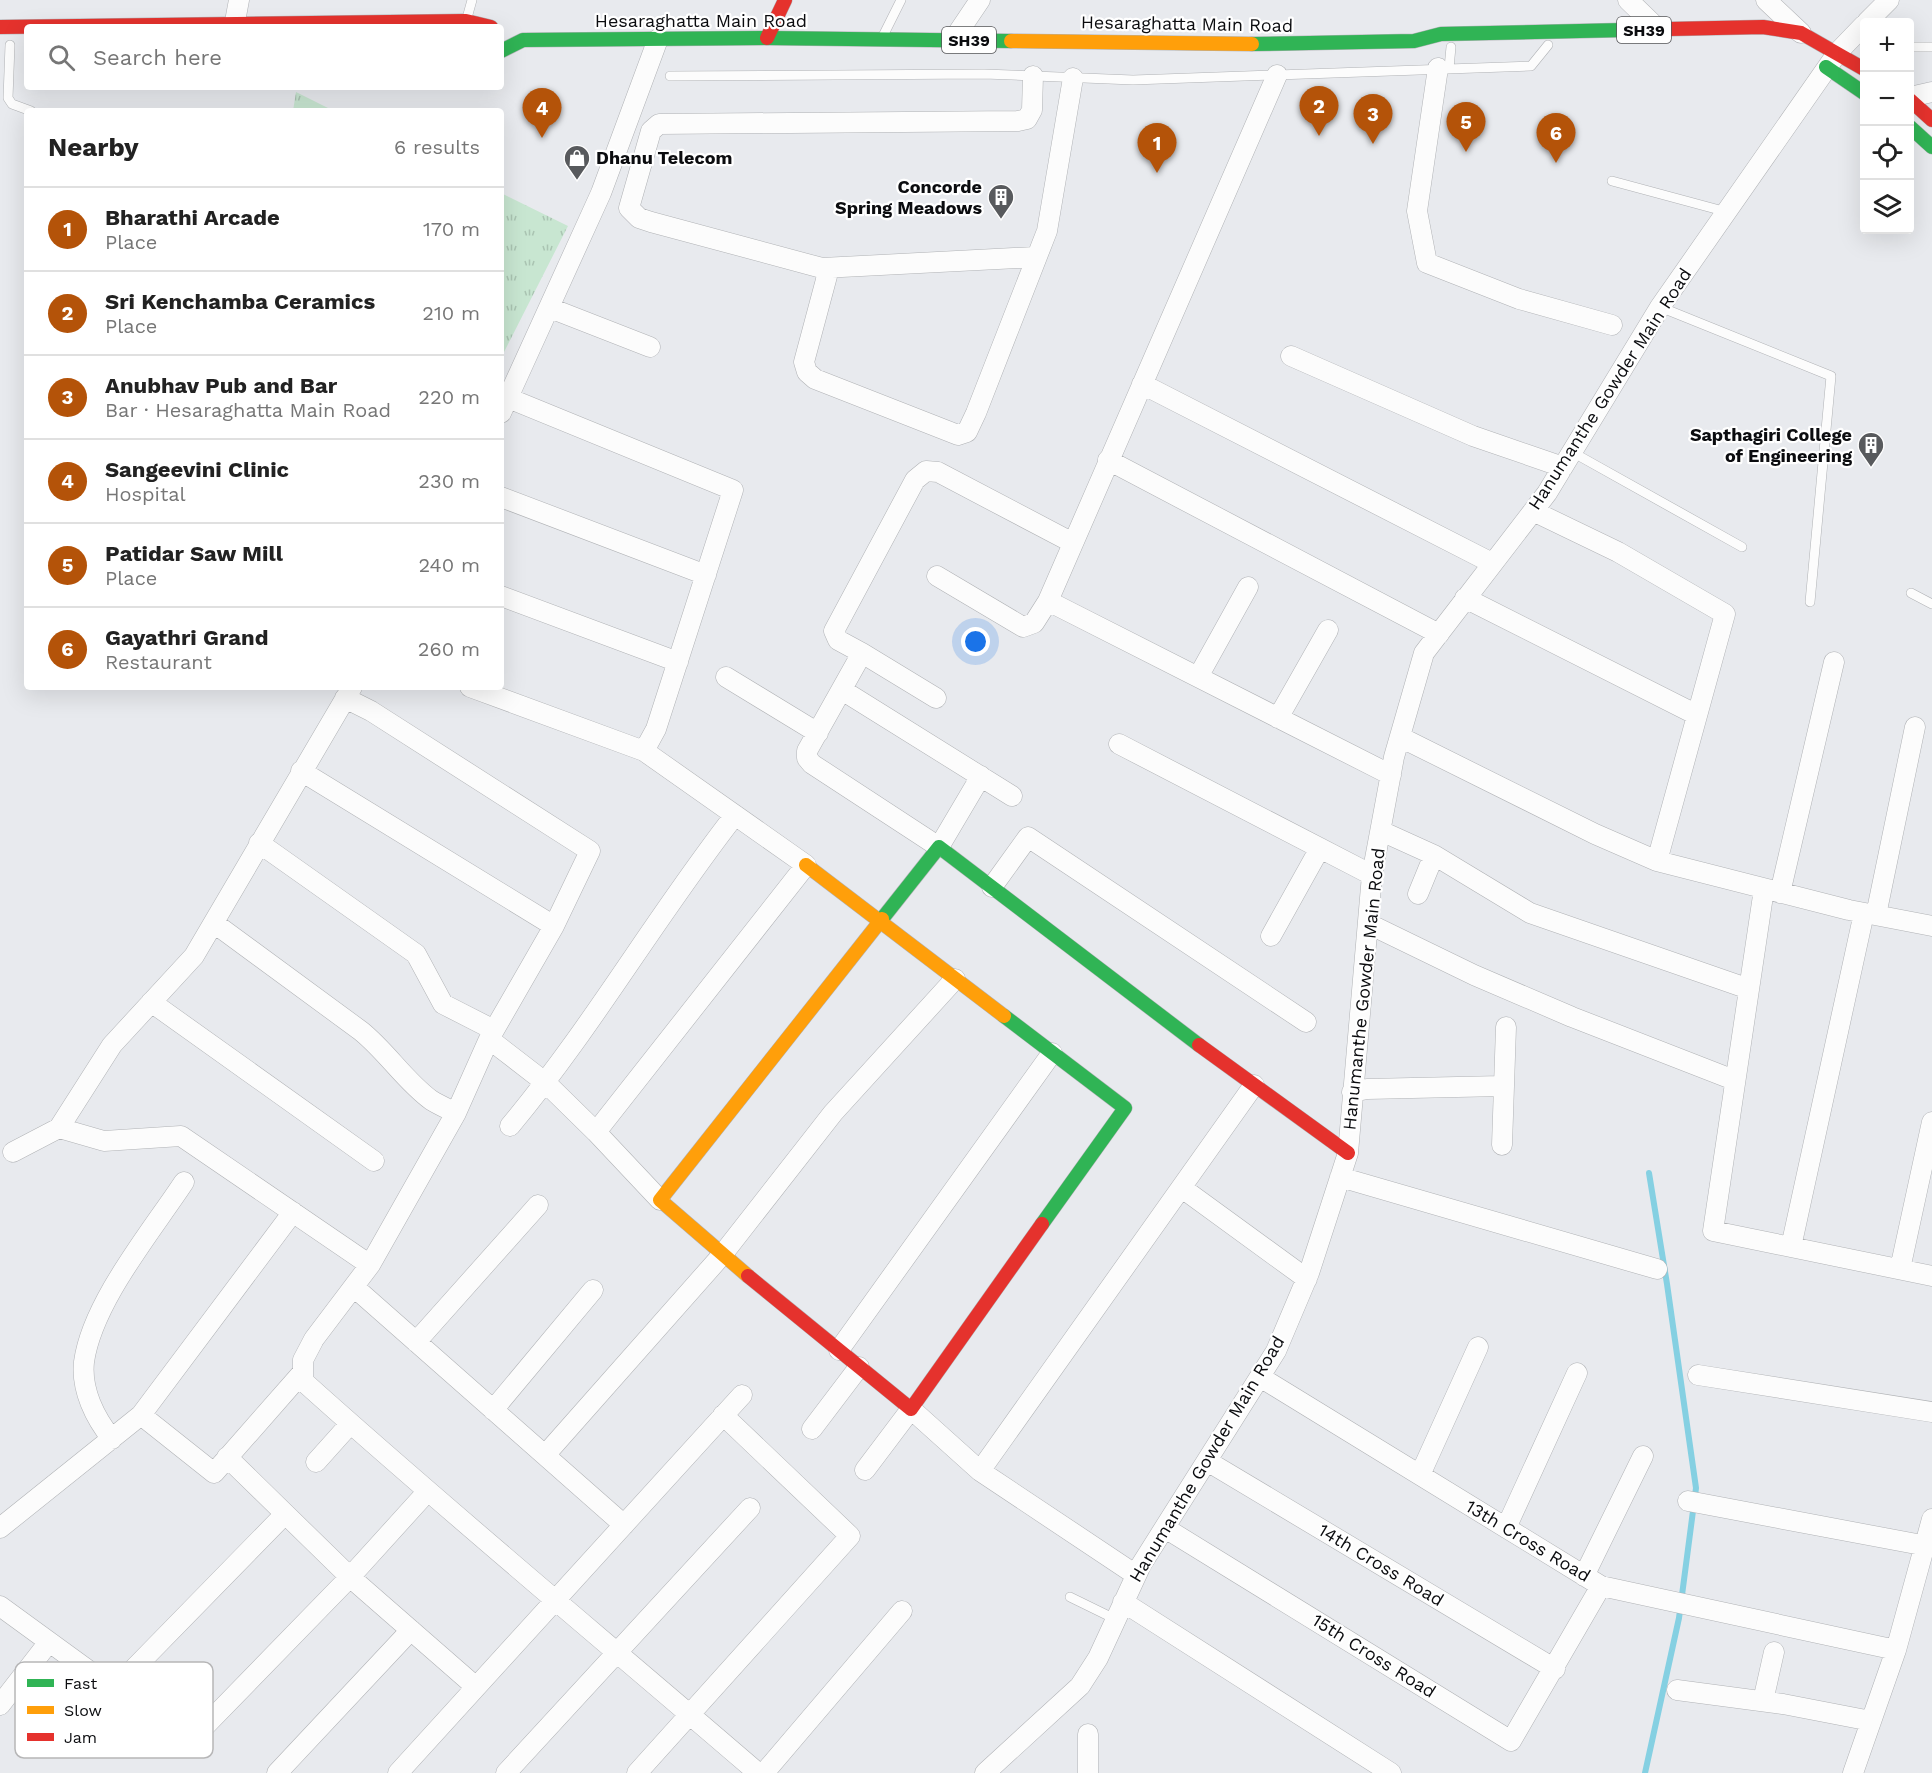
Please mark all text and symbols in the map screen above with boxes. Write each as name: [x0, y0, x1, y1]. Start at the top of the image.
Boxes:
street label: Hesaraghatta Main Road: [595, 10, 807, 31]
street label: Hesaraghatta Main Road: [1081, 11, 1293, 36]
road number: SH39: [1617, 17, 1671, 43]
map controls: [1860, 18, 1914, 234]
button: +: [1860, 18, 1914, 72]
search box: [24, 24, 504, 90]
road number: SH39: [942, 27, 996, 53]
icon: search: [45, 41, 78, 74]
text: Search here: [93, 45, 222, 70]
button: −: [1860, 72, 1914, 126]
pin: 2: [1300, 86, 1338, 136]
pin: 4: [522, 88, 562, 138]
pin: 3: [1354, 94, 1392, 144]
pin: 5: [1446, 102, 1486, 152]
pin: 6: [1536, 114, 1576, 163]
pin: 1: [1138, 124, 1176, 173]
button: locate: [1860, 126, 1914, 180]
text: Nearby: [48, 132, 139, 162]
text: 6 results: [394, 135, 480, 159]
shop icon: Dhanu Telecom: [562, 143, 592, 181]
place label: Dhanu Telecom: [596, 147, 732, 168]
place label: Concorde Spring Meadows: [835, 176, 982, 218]
button: layers: [1860, 180, 1914, 234]
building icon: Concorde Spring Meadows: [986, 182, 1016, 220]
text: Bharathi Arcade: [105, 205, 280, 230]
text: 1: [63, 217, 72, 241]
text: 170 m: [423, 217, 480, 241]
text: Place: [105, 230, 157, 254]
street label: Hanumanthe Gowder Main Road: [1524, 264, 1696, 513]
text: Sri Kenchamba Ceramics: [105, 289, 375, 314]
text: 2: [62, 301, 73, 325]
text: 210 m: [422, 301, 480, 325]
text: Place: [105, 314, 157, 338]
text: Anubhav Pub and Bar: [105, 373, 337, 398]
text: 3: [62, 385, 73, 409]
text: 220 m: [418, 385, 480, 409]
text: Bar · Hesaraghatta Main Road: [105, 398, 391, 422]
place label: Sapthagiri College of Engineering: [1690, 424, 1853, 466]
building icon: Sapthagiri College of Engineering: [1856, 430, 1886, 468]
text: Sangeevini Clinic: [105, 457, 289, 482]
text: 4: [61, 469, 74, 493]
text: 230 m: [418, 469, 480, 493]
text: Hospital: [105, 482, 186, 506]
text: Patidar Saw Mill: [105, 541, 283, 566]
text: 5: [62, 553, 73, 577]
text: 240 m: [418, 553, 480, 577]
text: Place: [105, 566, 157, 590]
text: Gayathri Grand: [105, 625, 268, 650]
your location: [961, 627, 990, 656]
text: 6: [61, 637, 74, 661]
text: 260 m: [418, 637, 480, 661]
text: Restaurant: [105, 650, 212, 674]
street label: Hanumanthe Gowder Main Road: [1338, 847, 1389, 1131]
street label: Hanumanthe Gowder Main Road: [1125, 1332, 1289, 1586]
street label: 13th Cross Road: [1462, 1495, 1594, 1586]
street label: 14th Cross Road: [1315, 1519, 1448, 1610]
street label: 15th Cross Road: [1309, 1609, 1440, 1702]
legend: [15, 1662, 213, 1758]
text: Fast: [64, 1674, 97, 1693]
text: Slow: [64, 1701, 102, 1720]
text: Jam: [64, 1728, 97, 1747]

